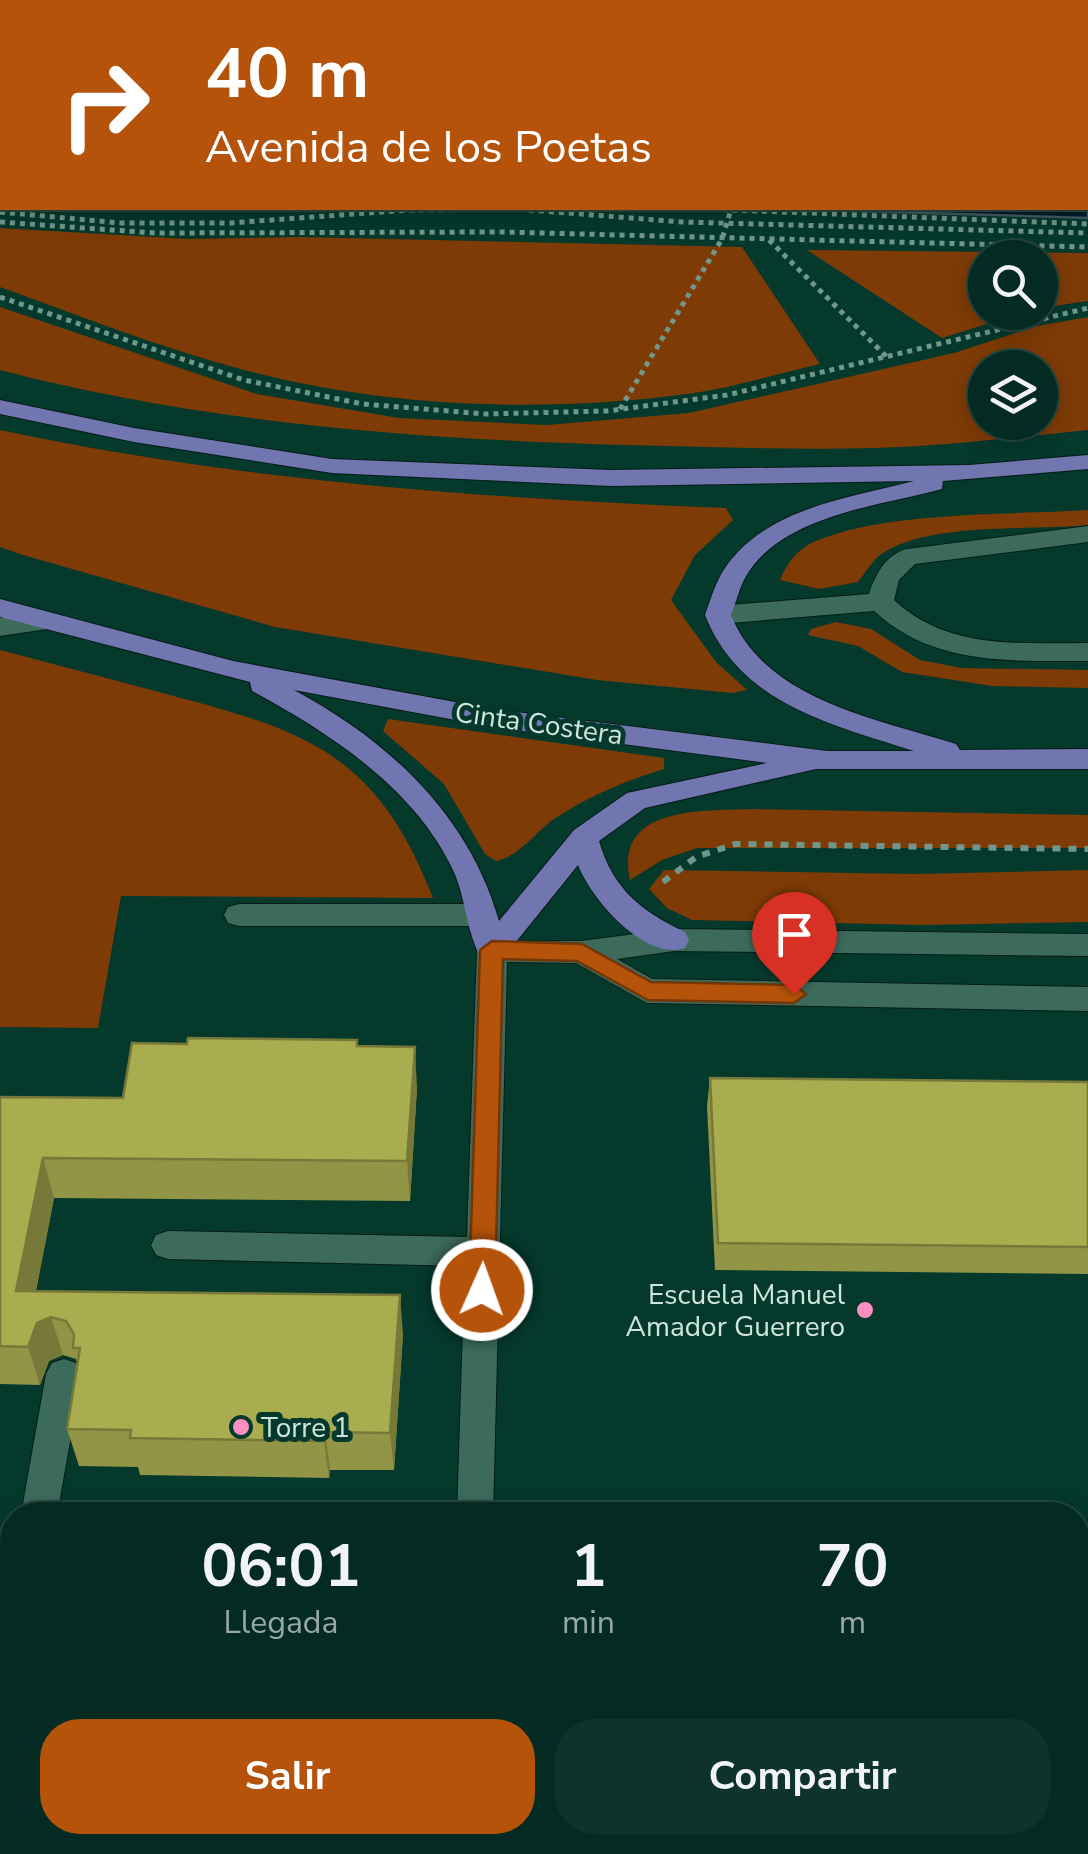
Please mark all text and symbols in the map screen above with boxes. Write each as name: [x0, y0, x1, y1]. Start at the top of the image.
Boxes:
text: 40 m: [205, 26, 369, 122]
icon: right: [40, 40, 170, 170]
text: Avenida de los Poetas: [205, 117, 652, 178]
map controls: [968, 240, 1058, 440]
button: search: [968, 240, 1058, 330]
button: layers: [968, 350, 1058, 440]
street label: Cinta Costera: [452, 693, 625, 755]
pin: [752, 892, 837, 995]
icon: arrive: [767, 907, 822, 962]
position arrow: [430, 1238, 534, 1342]
place label: Escuela Manuel Amador Guerrero: [626, 1276, 846, 1346]
marker: Escuela Manuel Amador Guerrero: [854, 1299, 876, 1321]
place label: Torre 1: [261, 1409, 350, 1447]
marker: Torre 1: [230, 1416, 252, 1438]
text: 06:01: [202, 1525, 360, 1607]
text: 1: [570, 1525, 606, 1607]
text: 70: [816, 1525, 888, 1607]
text: Llegada: [223, 1601, 338, 1644]
text: min: [562, 1601, 615, 1644]
text: m: [839, 1601, 866, 1644]
button: Salir: [40, 1719, 535, 1834]
button: Compartir: [555, 1719, 1050, 1834]

